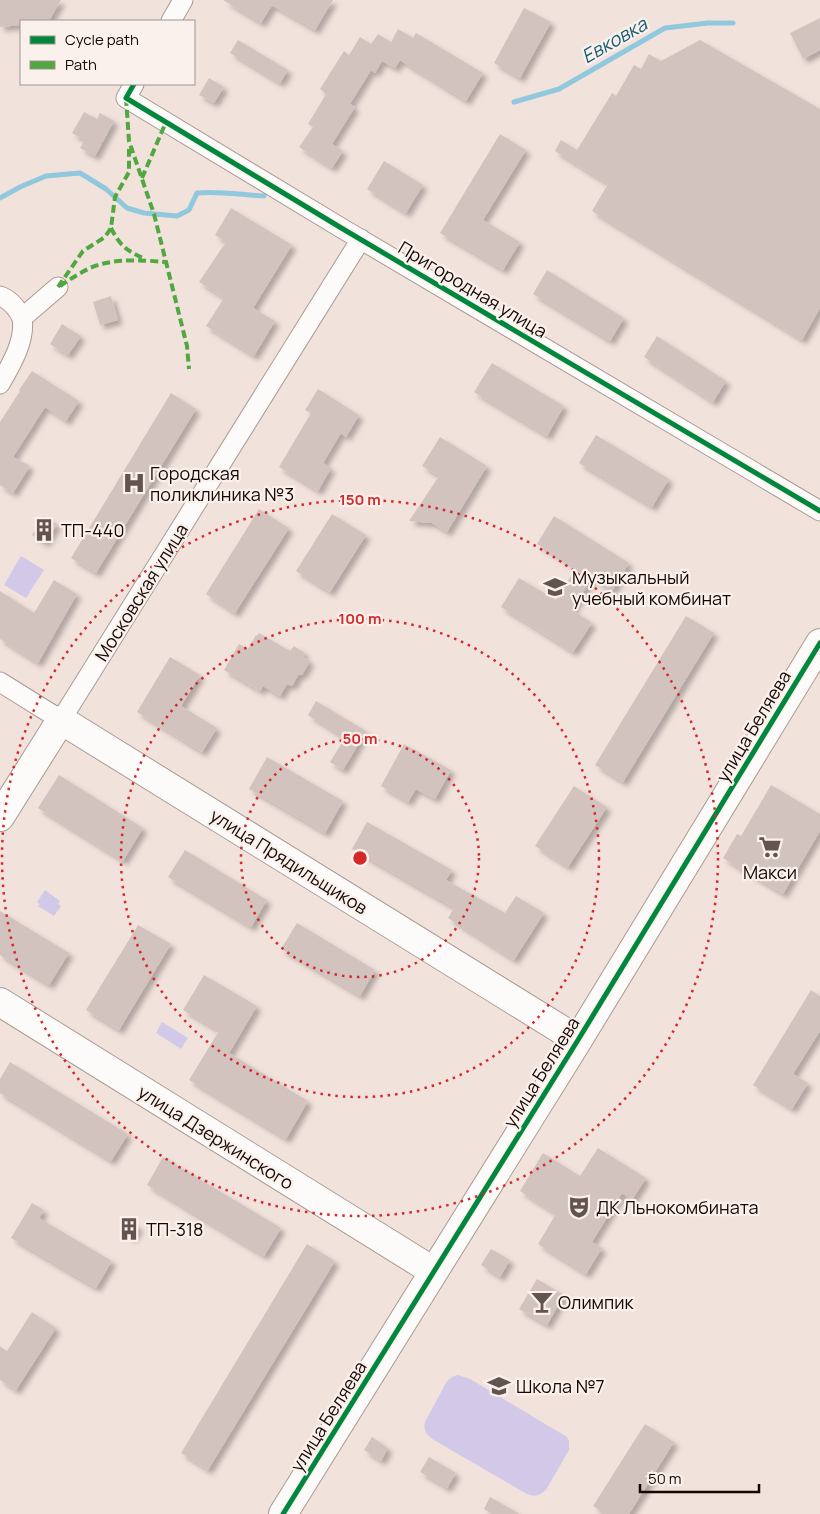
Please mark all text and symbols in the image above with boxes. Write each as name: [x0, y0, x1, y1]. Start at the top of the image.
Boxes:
water label: Евковка: [576, 10, 653, 69]
legend: [20, 20, 195, 85]
text: Cycle path: [65, 29, 139, 50]
text: Path: [65, 54, 97, 75]
street label: Пригородная улица: [394, 235, 552, 343]
place label: Городская поликлиника №3: [150, 461, 294, 506]
hospital icon: Городская поликлиника №3: [121, 470, 147, 496]
text: 150 m: [339, 489, 381, 510]
building icon: ТП-440: [31, 517, 57, 543]
place label: ТП-440: [61, 518, 124, 542]
street label: Московская улица: [89, 519, 193, 665]
place label: Музыкальный учебный комбинат: [572, 565, 731, 610]
school or university icon: Музыкальный учебный комбинат: [542, 574, 568, 600]
text: 100 m: [339, 608, 381, 629]
street label: улица Беляева: [710, 666, 796, 786]
text: 50 m: [342, 728, 378, 749]
street label: улица Прядильщиков: [206, 803, 373, 919]
supermarket icon: Макси: [757, 834, 783, 860]
centre of rings: [351, 849, 369, 867]
place label: Макси: [743, 860, 797, 884]
street label: улица Беляева: [497, 1012, 585, 1132]
street label: улица Дзержинского: [134, 1079, 298, 1195]
theatre icon: ДК Льнокомбината: [566, 1194, 592, 1220]
place label: ДК Льнокомбината: [596, 1195, 758, 1219]
building icon: ТП-318: [116, 1216, 142, 1242]
place label: ТП-318: [146, 1217, 203, 1241]
bar icon: Олимпик: [529, 1289, 555, 1315]
place label: Олимпик: [558, 1290, 635, 1314]
street label: улица Беляева: [284, 1356, 372, 1476]
school or university icon: Школа №7: [486, 1373, 512, 1399]
place label: Школа №7: [516, 1374, 605, 1398]
scale bar: [640, 1462, 759, 1494]
text: 50 m: [648, 1468, 682, 1489]

